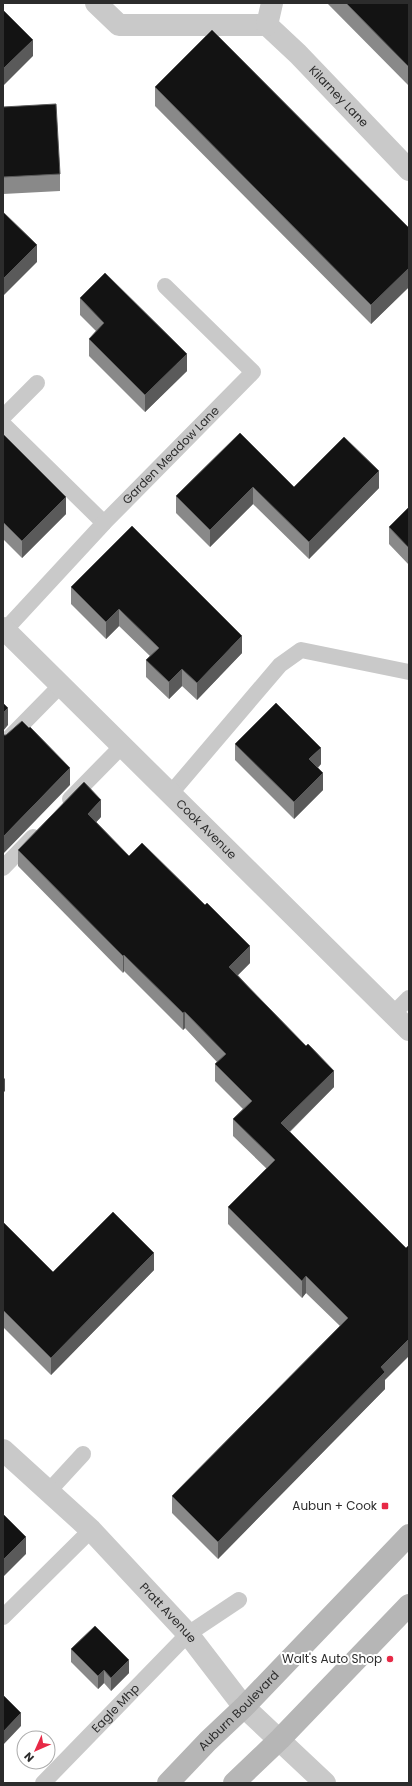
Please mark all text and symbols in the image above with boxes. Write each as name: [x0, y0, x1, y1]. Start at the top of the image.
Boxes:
street label: Kilarney Lane: [305, 62, 373, 131]
street label: Garden Meadow Lane: [118, 402, 223, 508]
street label: Cook Avenue: [172, 795, 241, 863]
place label: Aubun + Cook: [292, 1497, 378, 1514]
marker: Aubun + Cook: [380, 1501, 390, 1511]
street label: Pratt Avenue: [136, 1579, 201, 1646]
place label: Walt's Auto Shop: [282, 1650, 382, 1667]
marker: Walt's Auto Shop: [385, 1654, 395, 1664]
street label: Auburn Boulevard: [194, 1667, 283, 1754]
street label: Eagle Mhp: [87, 1680, 143, 1736]
north arrow: [16, 1730, 56, 1770]
text: N: [20, 1748, 38, 1766]

